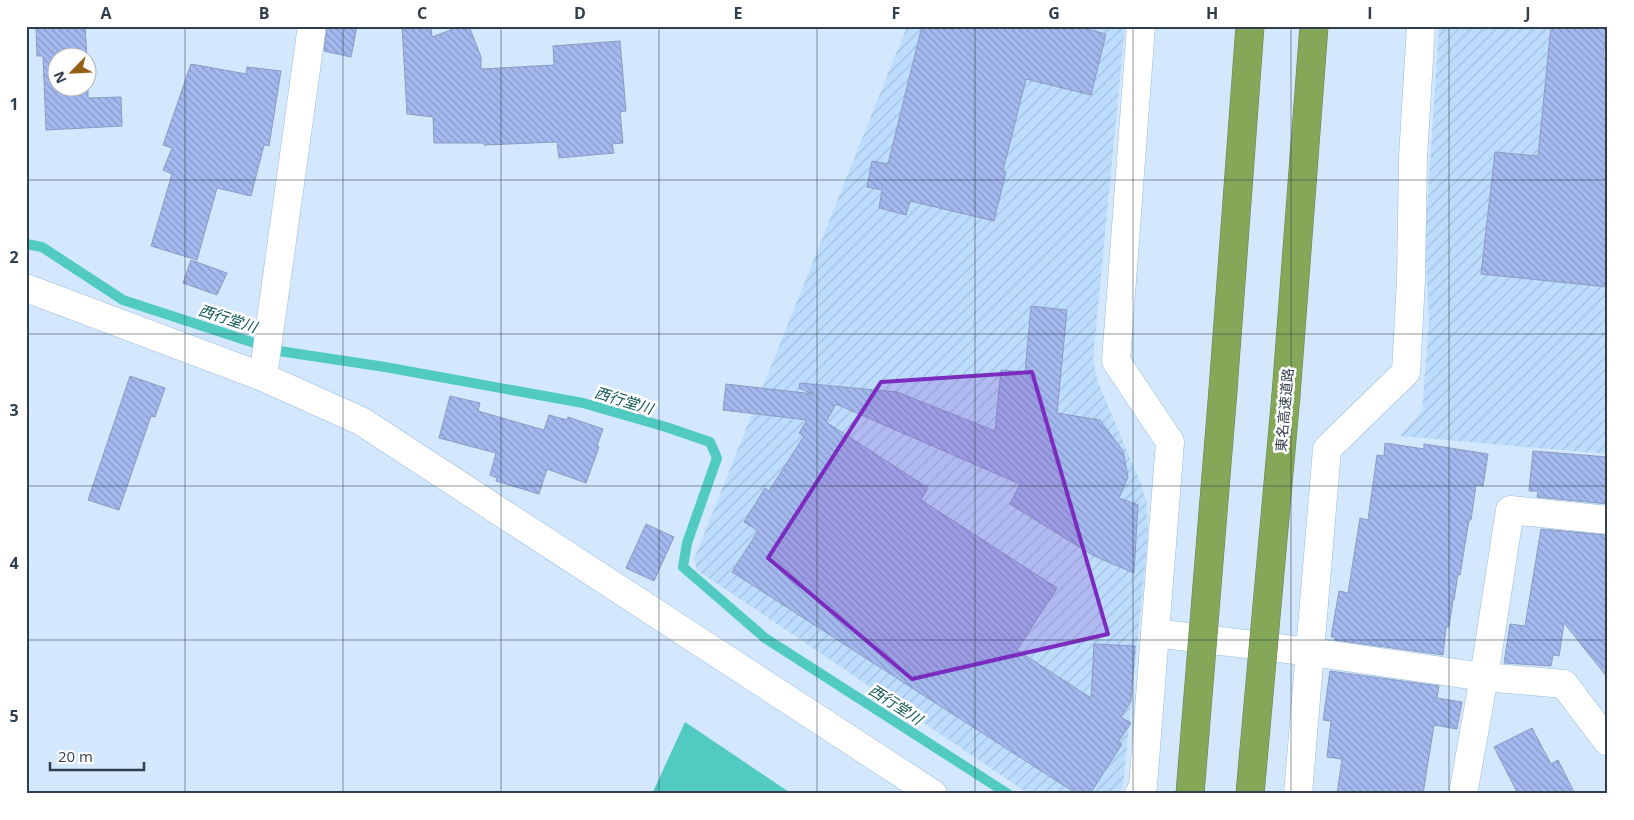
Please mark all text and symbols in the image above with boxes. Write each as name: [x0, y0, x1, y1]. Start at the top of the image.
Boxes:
text: A: [100, 2, 112, 24]
text: B: [259, 2, 269, 24]
text: C: [417, 2, 427, 24]
text: D: [574, 2, 586, 24]
text: E: [734, 2, 743, 24]
text: F: [892, 2, 900, 24]
text: G: [1048, 2, 1060, 24]
text: H: [1206, 2, 1218, 24]
text: I: [1367, 2, 1373, 24]
text: J: [1523, 2, 1531, 24]
north arrow: [48, 48, 98, 98]
text: N: [49, 68, 71, 87]
text: 1: [9, 93, 19, 115]
text: 2: [9, 246, 19, 268]
water label: 西行堂川: [196, 299, 262, 337]
street label: 東名高速道路: [1271, 367, 1297, 453]
water label: 西行堂川: [592, 382, 658, 419]
text: 3: [9, 399, 19, 421]
text: 4: [9, 552, 19, 574]
water label: 西行堂川: [865, 679, 928, 730]
text: 5: [9, 705, 19, 727]
scale bar: [50, 740, 144, 772]
text: 20 m: [58, 746, 93, 766]

